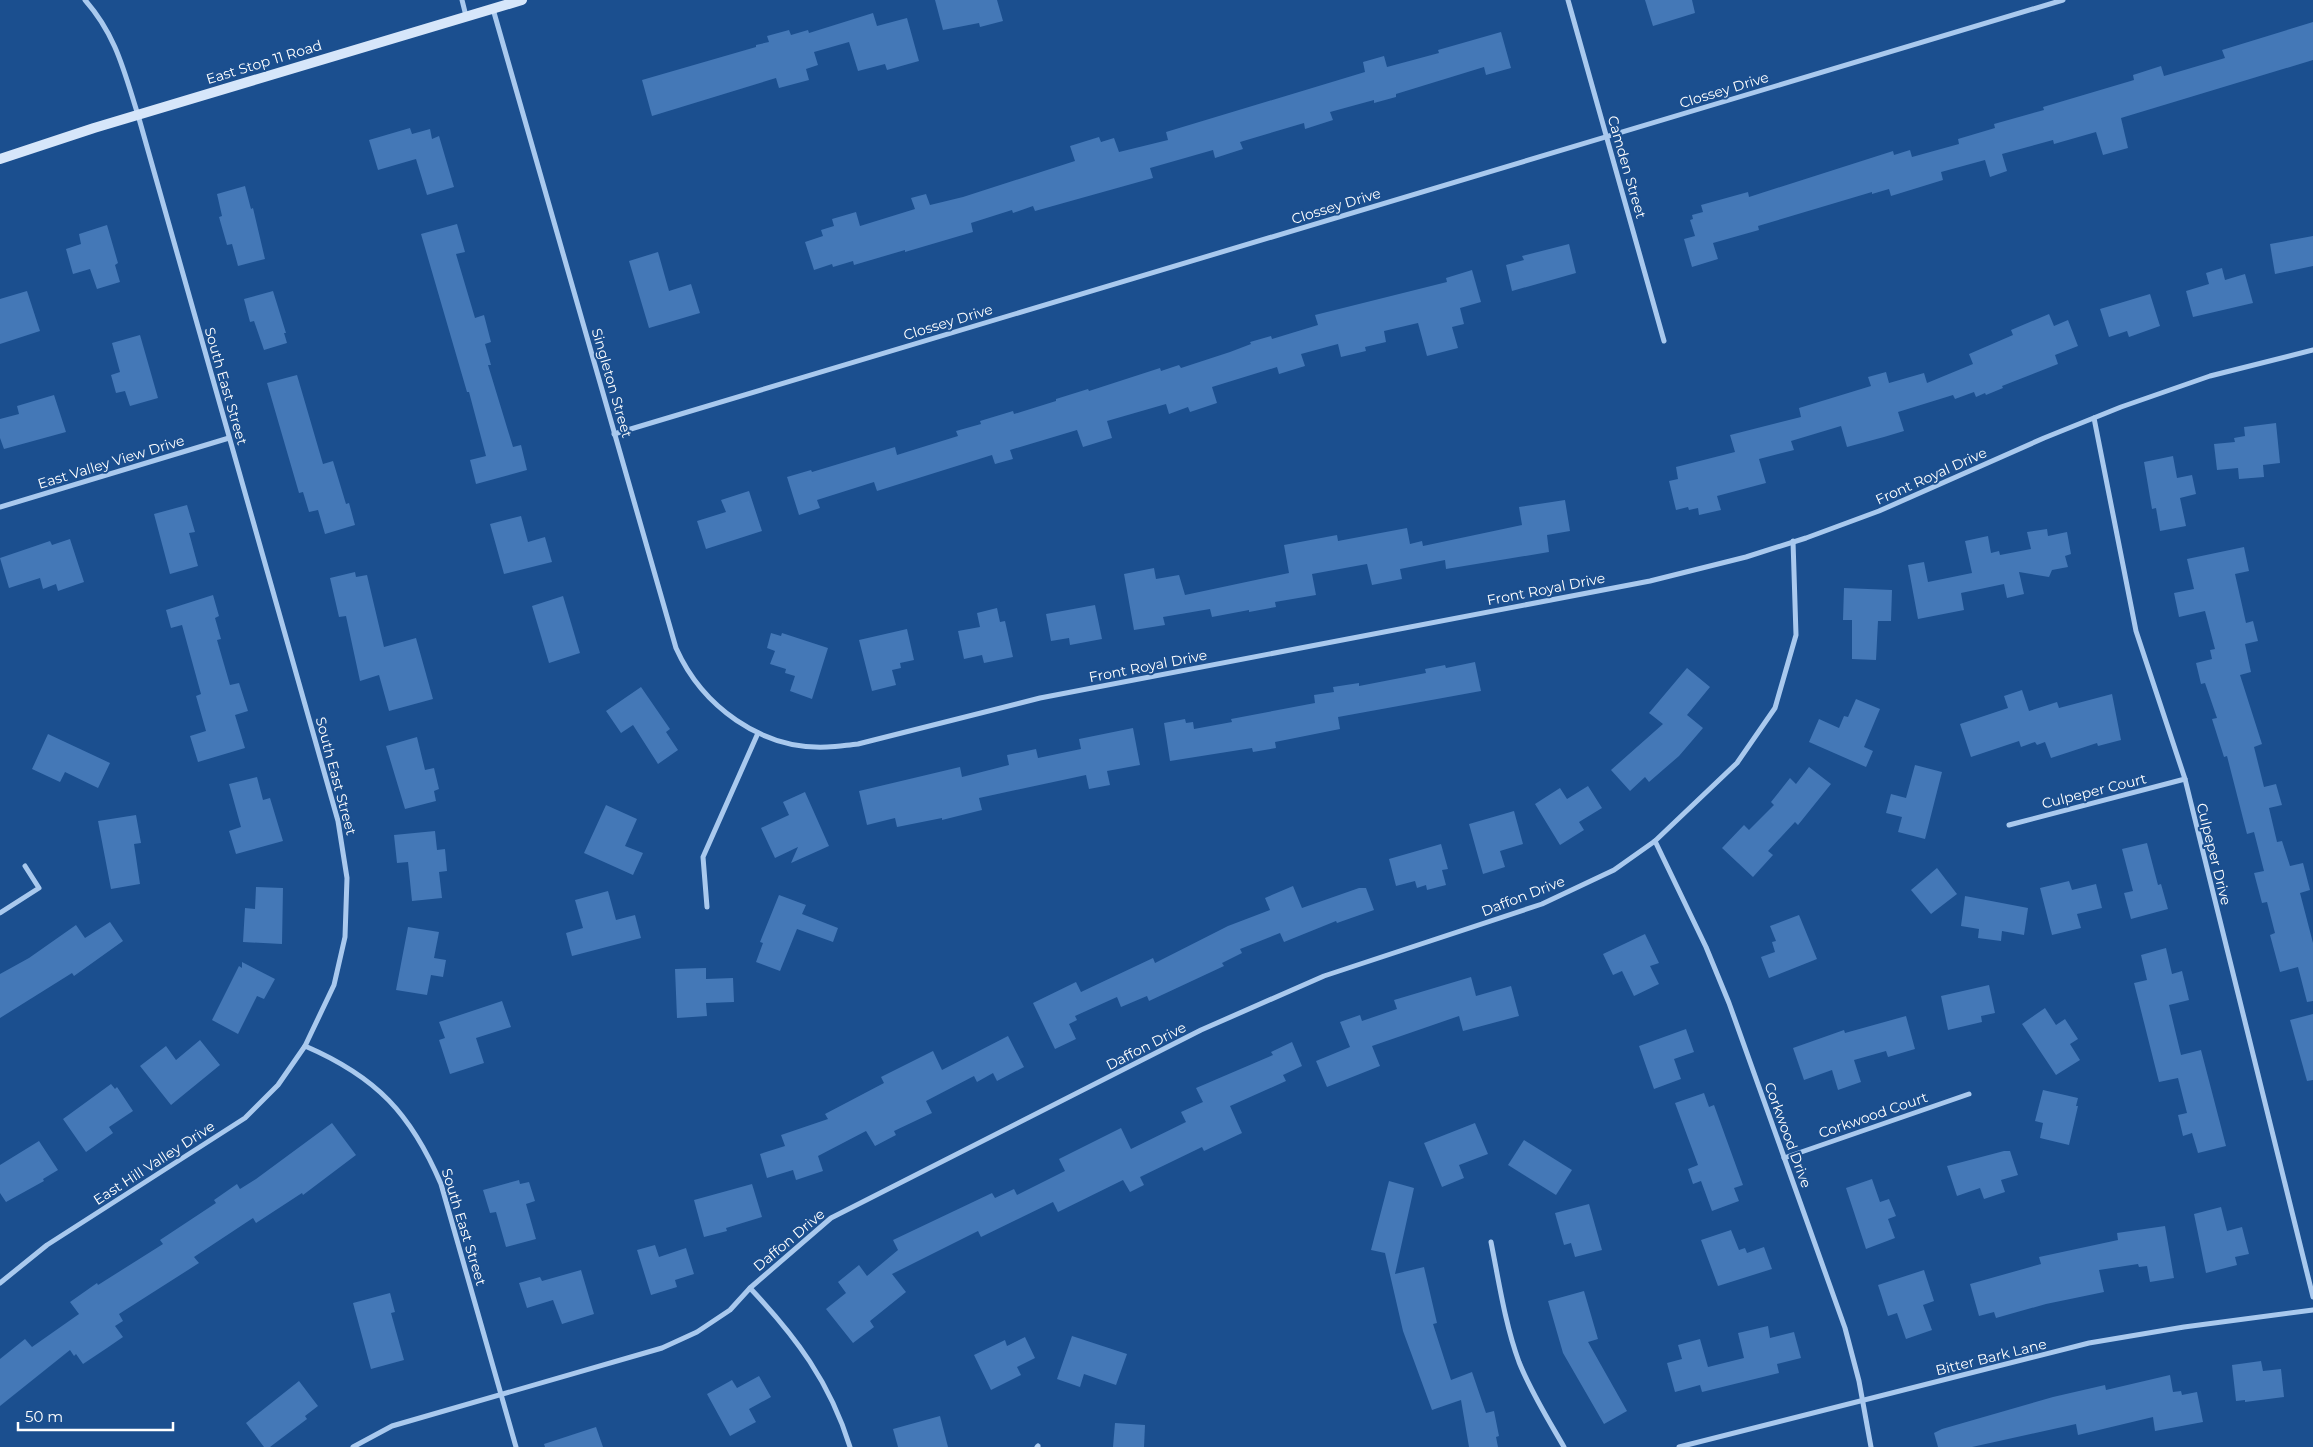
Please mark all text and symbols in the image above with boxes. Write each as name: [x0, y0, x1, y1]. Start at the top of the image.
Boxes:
street label: East Stop 11 Road: [204, 36, 324, 88]
street label: Clossey Drive: [1677, 68, 1771, 112]
street label: Camden Street: [1604, 113, 1650, 221]
street label: Clossey Drive: [1289, 184, 1383, 228]
street label: Clossey Drive: [901, 300, 995, 344]
street label: South East Street: [201, 325, 252, 447]
street label: Singleton Street: [588, 326, 636, 440]
street label: East Valley View Drive: [36, 431, 186, 493]
street label: Front Royal Drive: [1872, 443, 1990, 509]
street label: Front Royal Drive: [1485, 569, 1607, 609]
street label: Front Royal Drive: [1087, 646, 1209, 686]
street label: South East Street: [312, 715, 361, 837]
street label: Culpeper Court: [2040, 769, 2149, 813]
street label: Culpeper Drive: [2193, 801, 2235, 907]
street label: Daffon Drive: [1479, 872, 1567, 920]
street label: Daffon Drive: [1103, 1018, 1189, 1074]
street label: Corkwood Drive: [1760, 1080, 1816, 1190]
street label: Corkwood Court: [1816, 1088, 1930, 1142]
street label: East Hill Valley Drive: [90, 1117, 218, 1209]
street label: South East Street: [438, 1166, 490, 1288]
street label: Daffon Drive: [750, 1205, 828, 1275]
street label: Bitter Bark Lane: [1934, 1335, 2048, 1379]
scale bar: [18, 1400, 172, 1432]
text: 50 m: [25, 1407, 63, 1426]

